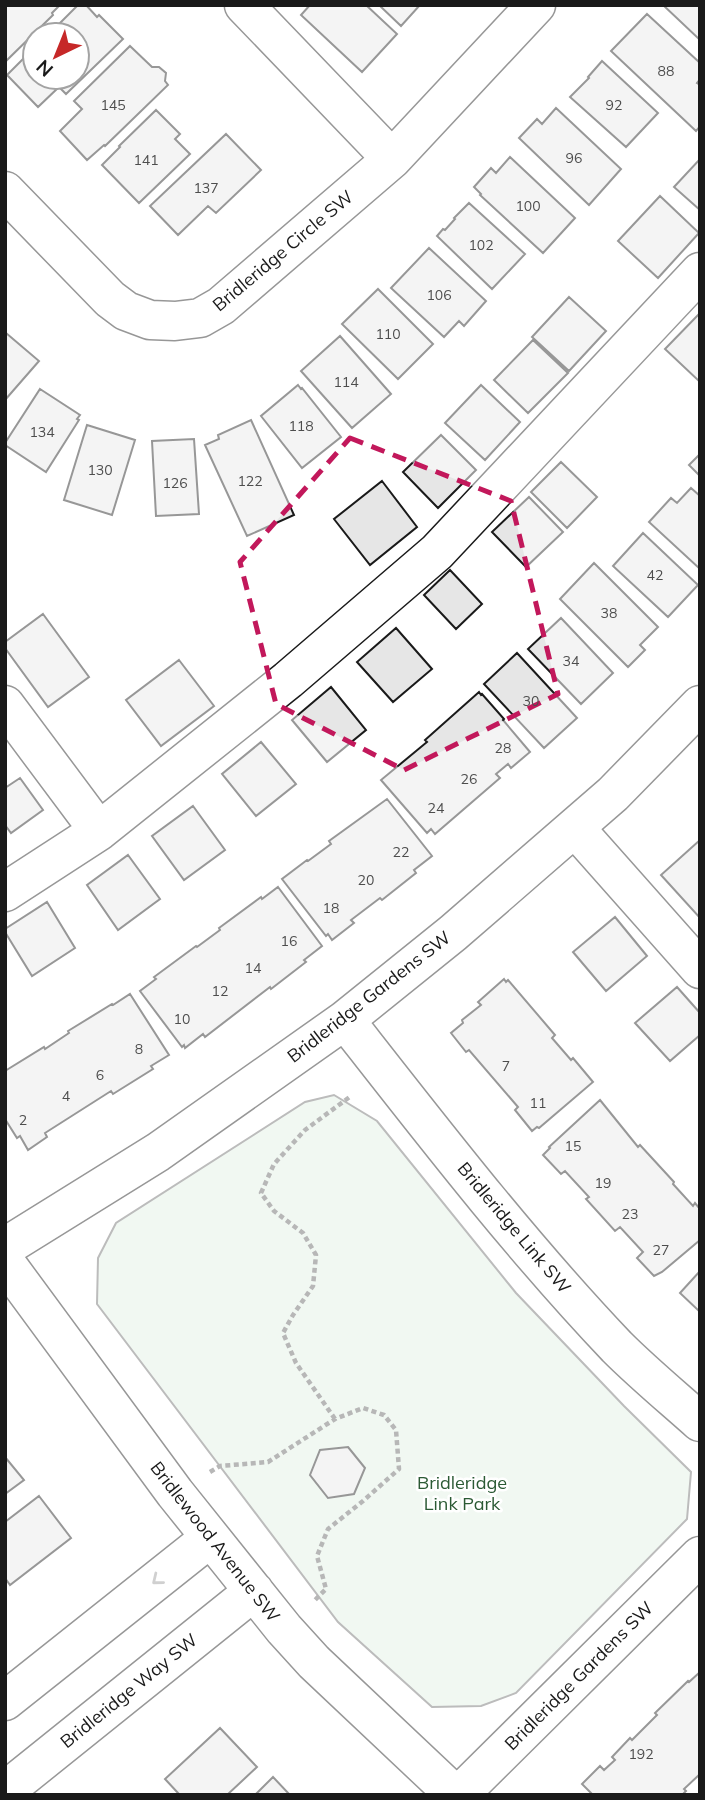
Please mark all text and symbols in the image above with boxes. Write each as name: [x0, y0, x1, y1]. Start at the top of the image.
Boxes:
north arrow: [21, 21, 91, 91]
text: N: [31, 55, 58, 82]
house number: 88: [658, 62, 674, 80]
house number: 145: [100, 96, 126, 114]
house number: 92: [606, 96, 622, 114]
house number: 96: [566, 149, 582, 167]
house number: 141: [133, 151, 159, 169]
house number: 137: [193, 179, 219, 197]
street label: Bridleridge Circle SW: [208, 185, 358, 316]
house number: 100: [515, 197, 541, 215]
house number: 102: [468, 236, 494, 254]
house number: 106: [426, 286, 452, 304]
house number: 110: [375, 325, 401, 343]
house number: 114: [333, 373, 359, 391]
house number: 118: [288, 417, 314, 435]
house number: 134: [29, 423, 55, 441]
house number: 130: [87, 461, 113, 479]
house number: 122: [237, 472, 263, 490]
house number: 126: [162, 474, 188, 492]
house number: 42: [647, 566, 663, 584]
house number: 38: [601, 604, 617, 622]
house number: 34: [563, 652, 580, 670]
house number: 30: [523, 692, 539, 710]
house number: 28: [495, 739, 511, 757]
house number: 26: [461, 770, 477, 788]
house number: 24: [428, 799, 445, 817]
house number: 22: [393, 843, 409, 861]
house number: 20: [358, 871, 374, 889]
house number: 18: [323, 899, 339, 917]
street label: Bridleridge Gardens SW: [282, 926, 455, 1068]
house number: 16: [281, 932, 297, 950]
house number: 14: [245, 959, 262, 977]
house number: 12: [212, 982, 228, 1000]
house number: 10: [174, 1010, 190, 1028]
house number: 8: [135, 1040, 143, 1058]
house number: 7: [502, 1057, 510, 1075]
house number: 6: [96, 1066, 104, 1084]
house number: 4: [62, 1087, 71, 1105]
house number: 11: [530, 1094, 546, 1112]
house number: 2: [19, 1111, 27, 1129]
house number: 15: [565, 1137, 581, 1155]
street label: Bridleridge Link SW: [453, 1157, 576, 1298]
house number: 19: [595, 1174, 611, 1192]
house number: 23: [622, 1205, 638, 1223]
house number: 27: [653, 1241, 669, 1259]
street label: Bridlewood Avenue SW: [145, 1457, 285, 1627]
park label: Bridleridge Link Park: [417, 1471, 507, 1515]
one-way arrow: [152, 1572, 165, 1585]
street label: Bridleridge Gardens SW: [499, 1596, 658, 1755]
street label: Bridleridge Way SW: [55, 1628, 202, 1753]
house number: 192: [628, 1745, 654, 1763]

